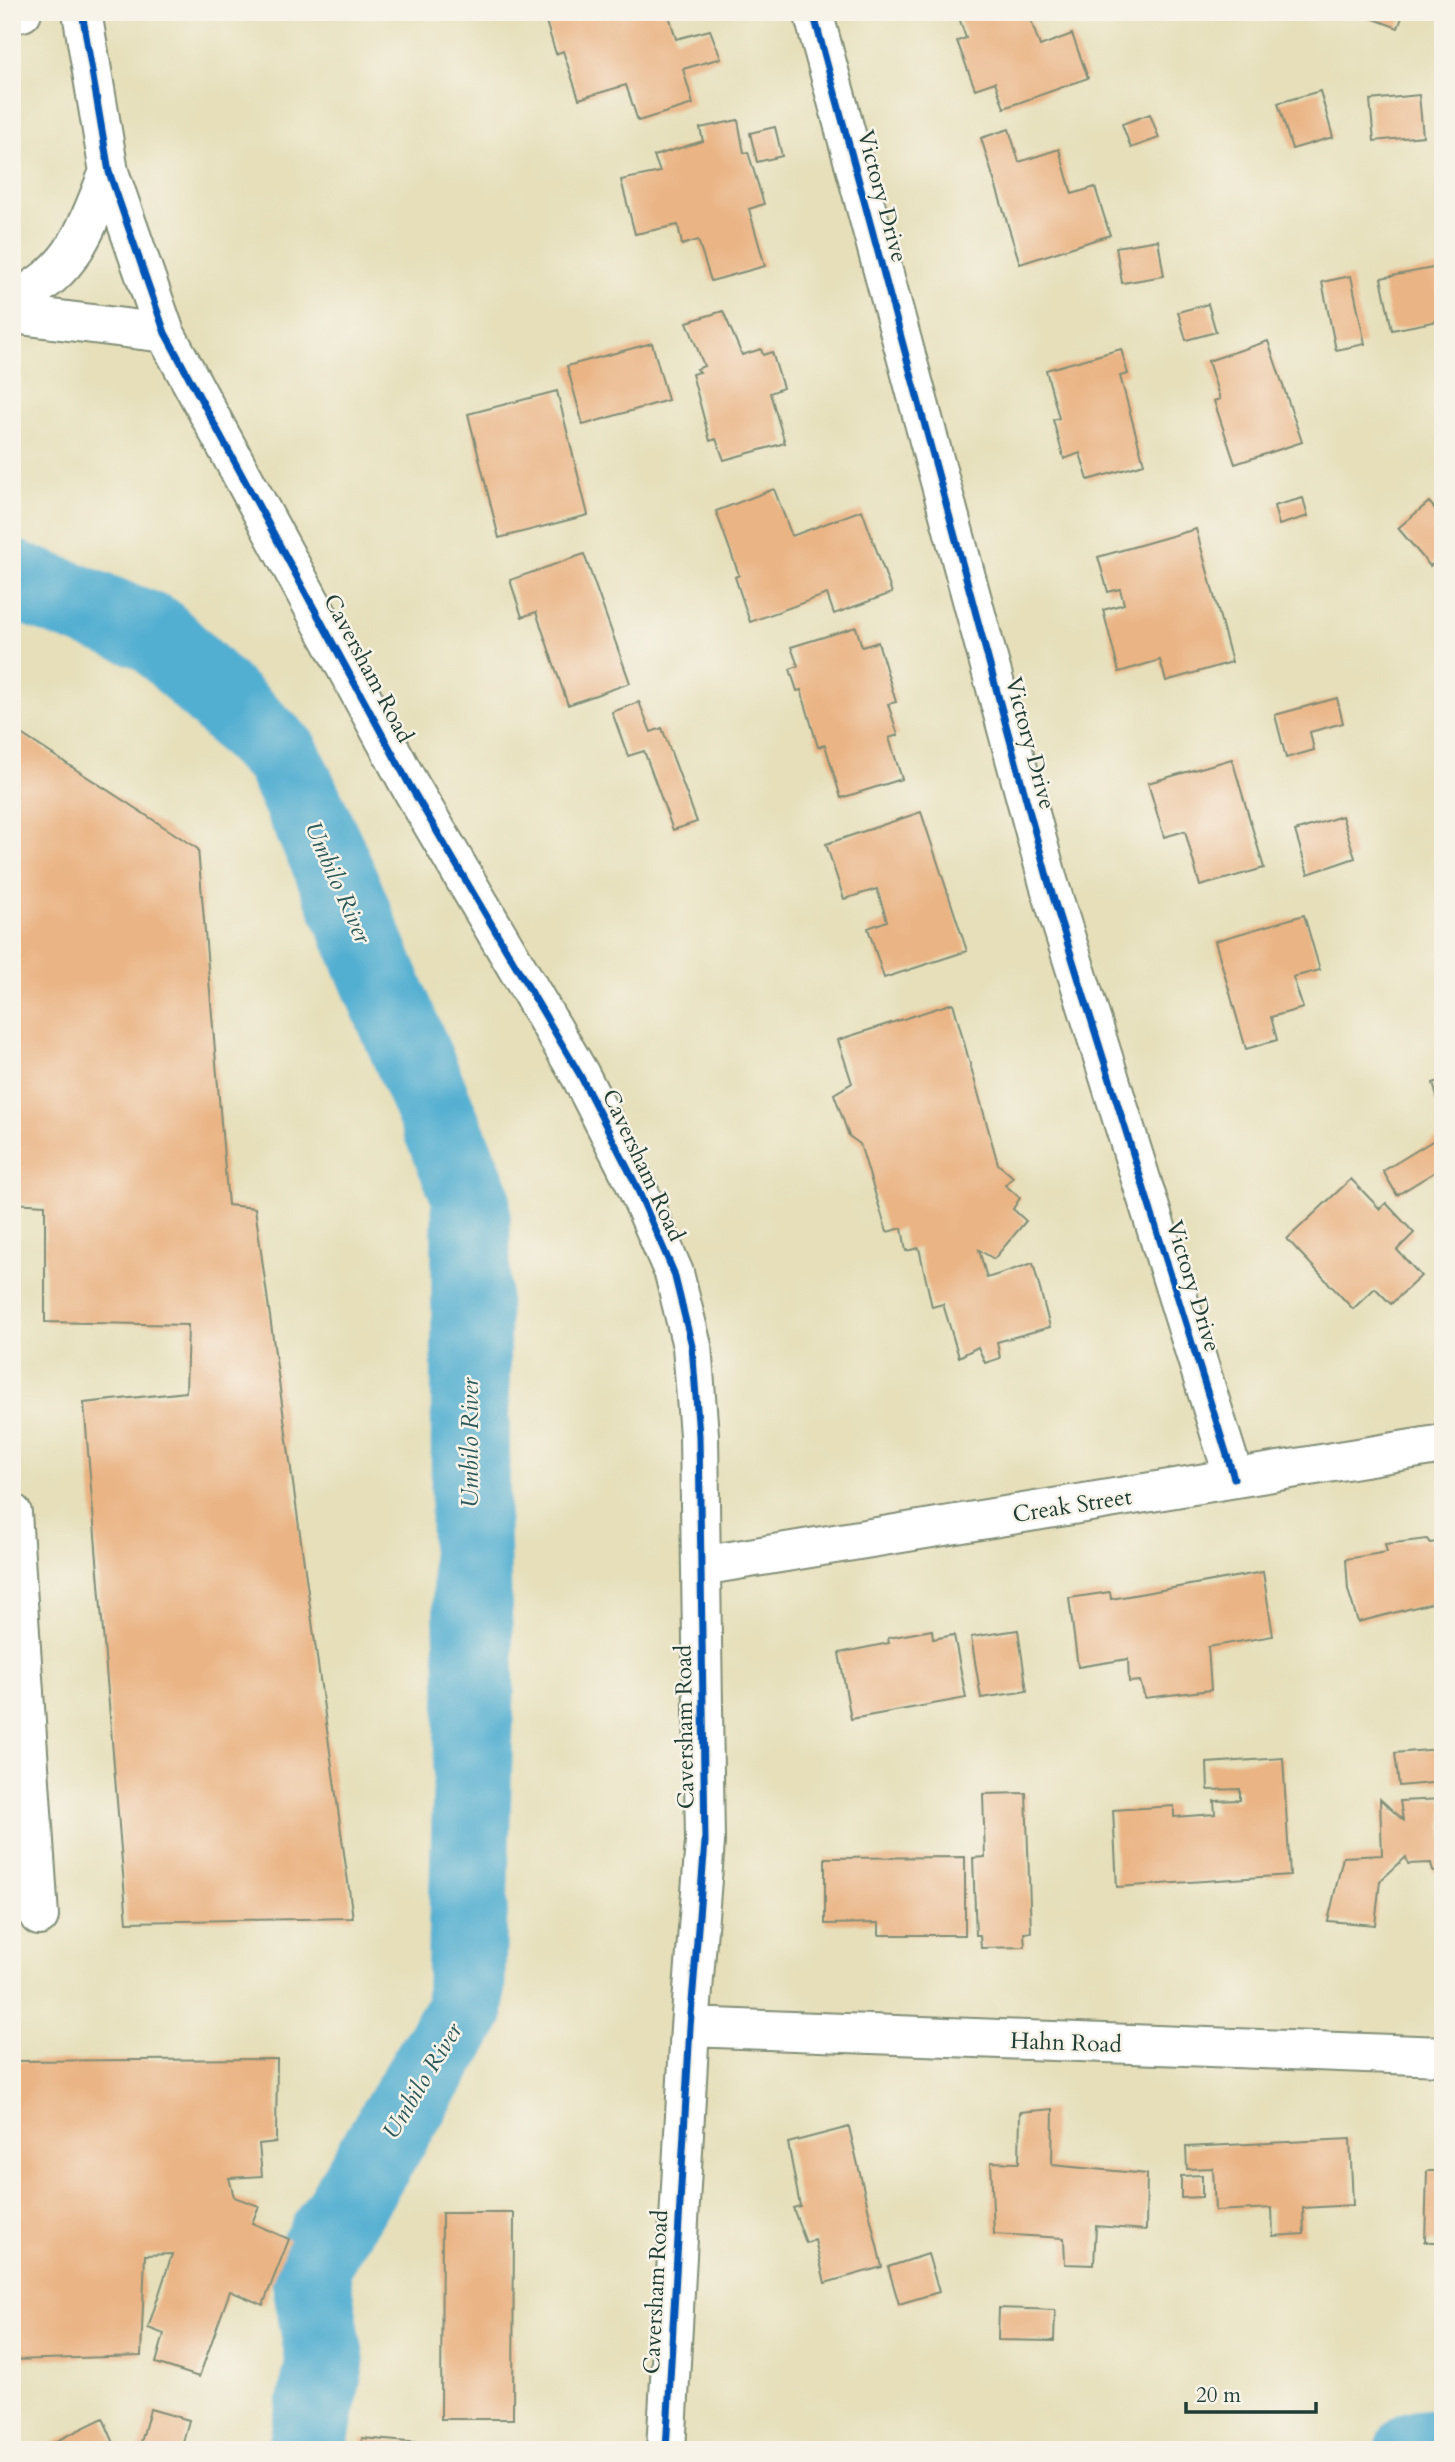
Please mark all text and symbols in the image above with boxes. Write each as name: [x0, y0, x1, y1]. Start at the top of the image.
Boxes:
street label: Victory Drive: [850, 126, 915, 266]
street label: Caversham Road: [316, 588, 421, 749]
street label: Victory Drive: [998, 673, 1063, 813]
water label: Umbilo River: [296, 816, 380, 950]
street label: Caversham Road: [595, 1084, 693, 1247]
street label: Victory Drive: [1159, 1217, 1228, 1356]
water label: Umbilo River: [454, 1377, 487, 1508]
street label: Creak Street: [1010, 1481, 1134, 1530]
street label: Caversham Road: [668, 1644, 701, 1809]
water label: Umbilo River: [375, 2016, 471, 2146]
street label: Hahn Road: [1010, 2025, 1123, 2060]
street label: Caversham Road: [636, 2208, 675, 2375]
scale bar: [1186, 2371, 1315, 2415]
text: 20 m: [1196, 2381, 1241, 2410]

